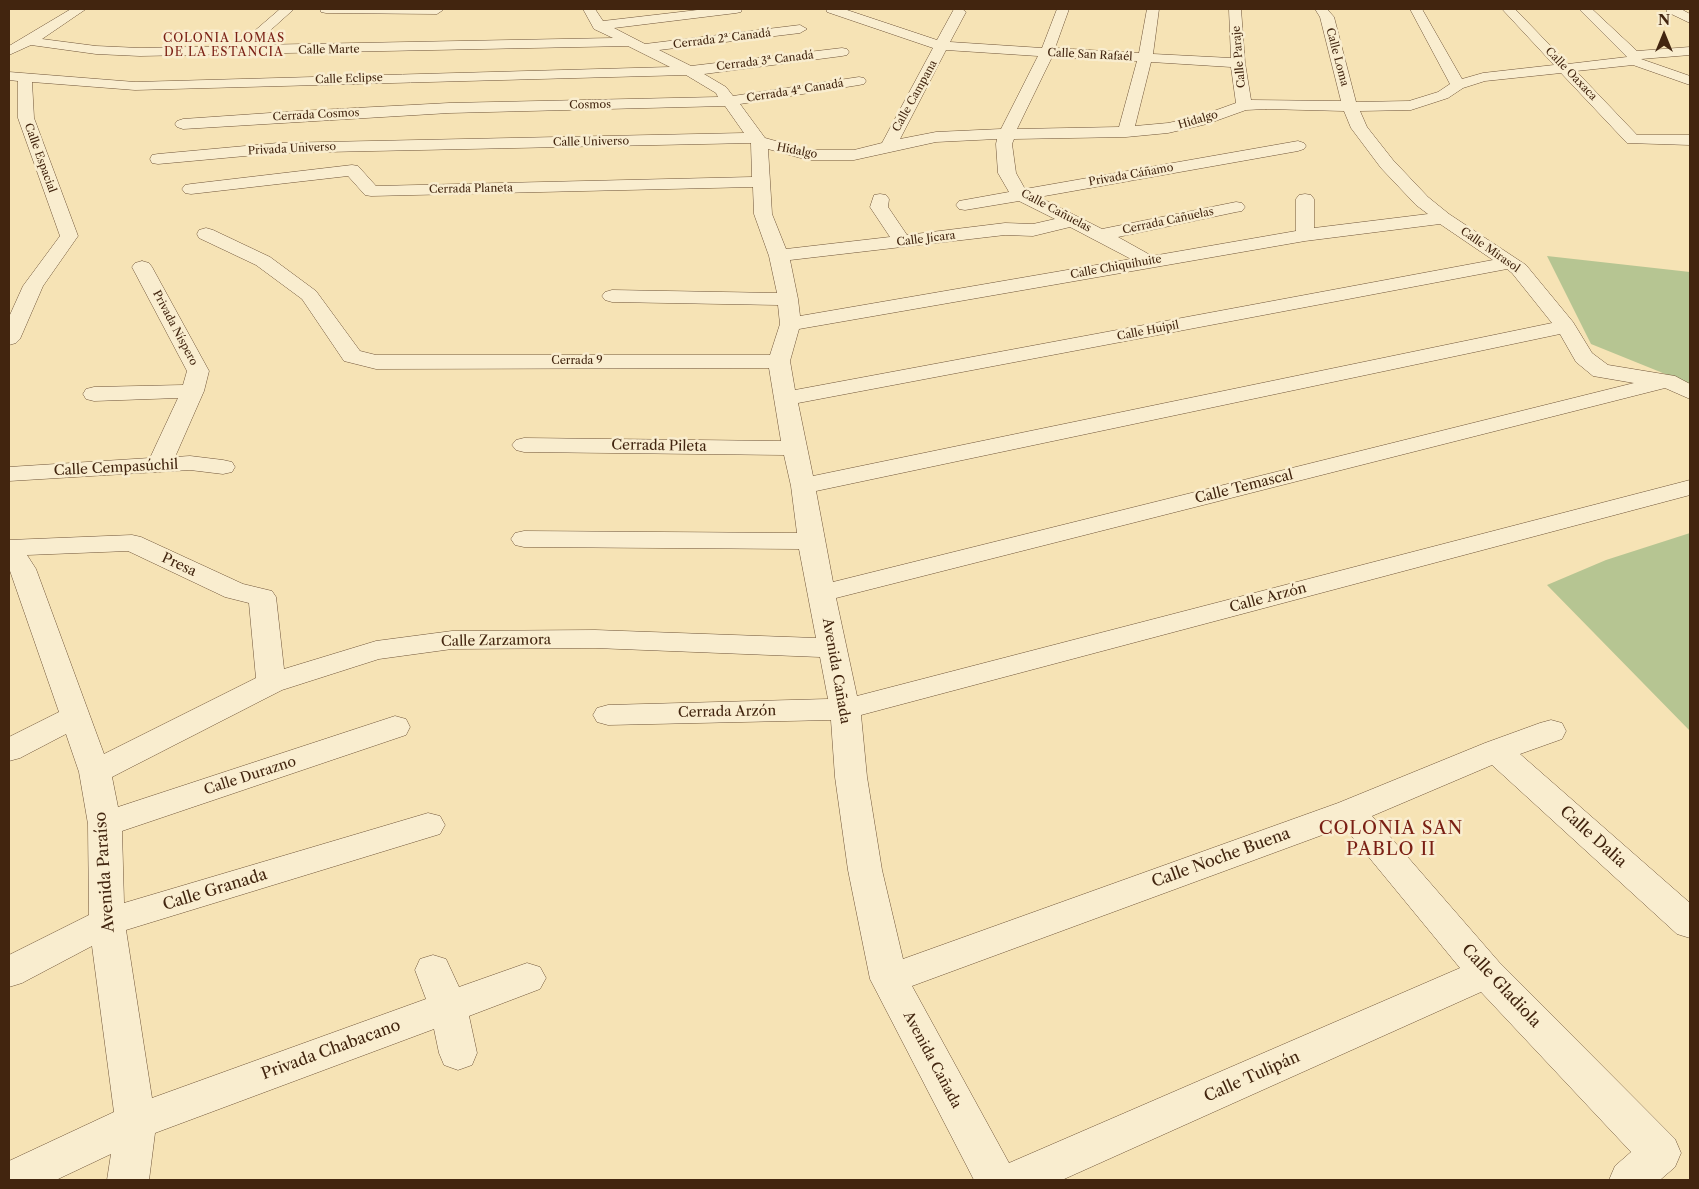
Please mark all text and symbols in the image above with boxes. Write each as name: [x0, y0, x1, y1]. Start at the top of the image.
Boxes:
north arrow: [1639, 10, 1689, 60]
text: N: [1658, 11, 1670, 29]
street label: Calle Paraje: [1230, 25, 1248, 89]
street label: Cerrada 2ª Canadá: [672, 26, 772, 52]
street label: Calle Loma: [1323, 26, 1351, 88]
district label: COLONIA LOMAS DE LA ESTANCIA: [161, 32, 287, 60]
street label: Calle Marte: [298, 43, 360, 57]
street label: Calle Oaxaca: [1542, 45, 1600, 103]
street label: Calle San Rafaél: [1047, 46, 1133, 64]
street label: Cerrada 3ª Canadá: [716, 48, 814, 74]
street label: Calle Campana: [890, 58, 940, 134]
street label: Calle Eclipse: [315, 71, 383, 87]
street label: Cerrada 4ª Canadá: [745, 77, 845, 105]
street label: Cosmos: [569, 98, 611, 112]
street label: Cerrada Cosmos: [272, 106, 360, 124]
street label: Hidalgo: [1176, 108, 1220, 132]
street label: Calle Espacial: [21, 121, 59, 195]
street label: Calle Universo: [553, 135, 629, 149]
street label: Privada Universo: [248, 140, 336, 158]
street label: Hidalgo: [776, 141, 818, 161]
street label: Privada Cáñamo: [1088, 161, 1174, 189]
street label: Cerrada Planeta: [429, 182, 513, 196]
street label: Calle Cañuelas: [1019, 187, 1093, 235]
street label: Cerrada Cañuelas: [1121, 205, 1215, 237]
street label: Calle Mirasol: [1458, 225, 1522, 275]
street label: Calle Jícara: [896, 229, 956, 249]
street label: Calle Chiquihuite: [1069, 252, 1163, 282]
street label: Privada Níspero: [150, 288, 200, 368]
street label: Calle Huipil: [1116, 319, 1180, 343]
street label: Cerrada 9: [551, 354, 603, 368]
street label: Cerrada Pileta: [611, 437, 707, 455]
street label: Calle Cempasúchil: [53, 456, 179, 480]
street label: Calle Temascal: [1193, 467, 1295, 507]
street label: Presa: [159, 550, 199, 580]
street label: Calle Arzón: [1228, 580, 1308, 616]
street label: Avenida Cañada: [818, 617, 854, 725]
street label: Calle Zarzamora: [441, 632, 551, 650]
street label: Cerrada Arzón: [678, 703, 776, 721]
street label: Calle Durazno: [202, 753, 298, 799]
street label: Calle Dalia: [1556, 802, 1630, 872]
street label: Avenida Paraíso: [91, 811, 119, 933]
district label: COLONIA SAN PABLO II: [1317, 818, 1465, 861]
street label: Calle Noche Buena: [1149, 824, 1293, 892]
street label: Calle Granada: [160, 865, 270, 915]
street label: Calle Gladiola: [1457, 940, 1545, 1032]
street label: Avenida Cañada: [899, 1009, 965, 1111]
street label: Privada Chabacano: [259, 1016, 403, 1084]
street label: Calle Tulipán: [1201, 1047, 1303, 1107]

